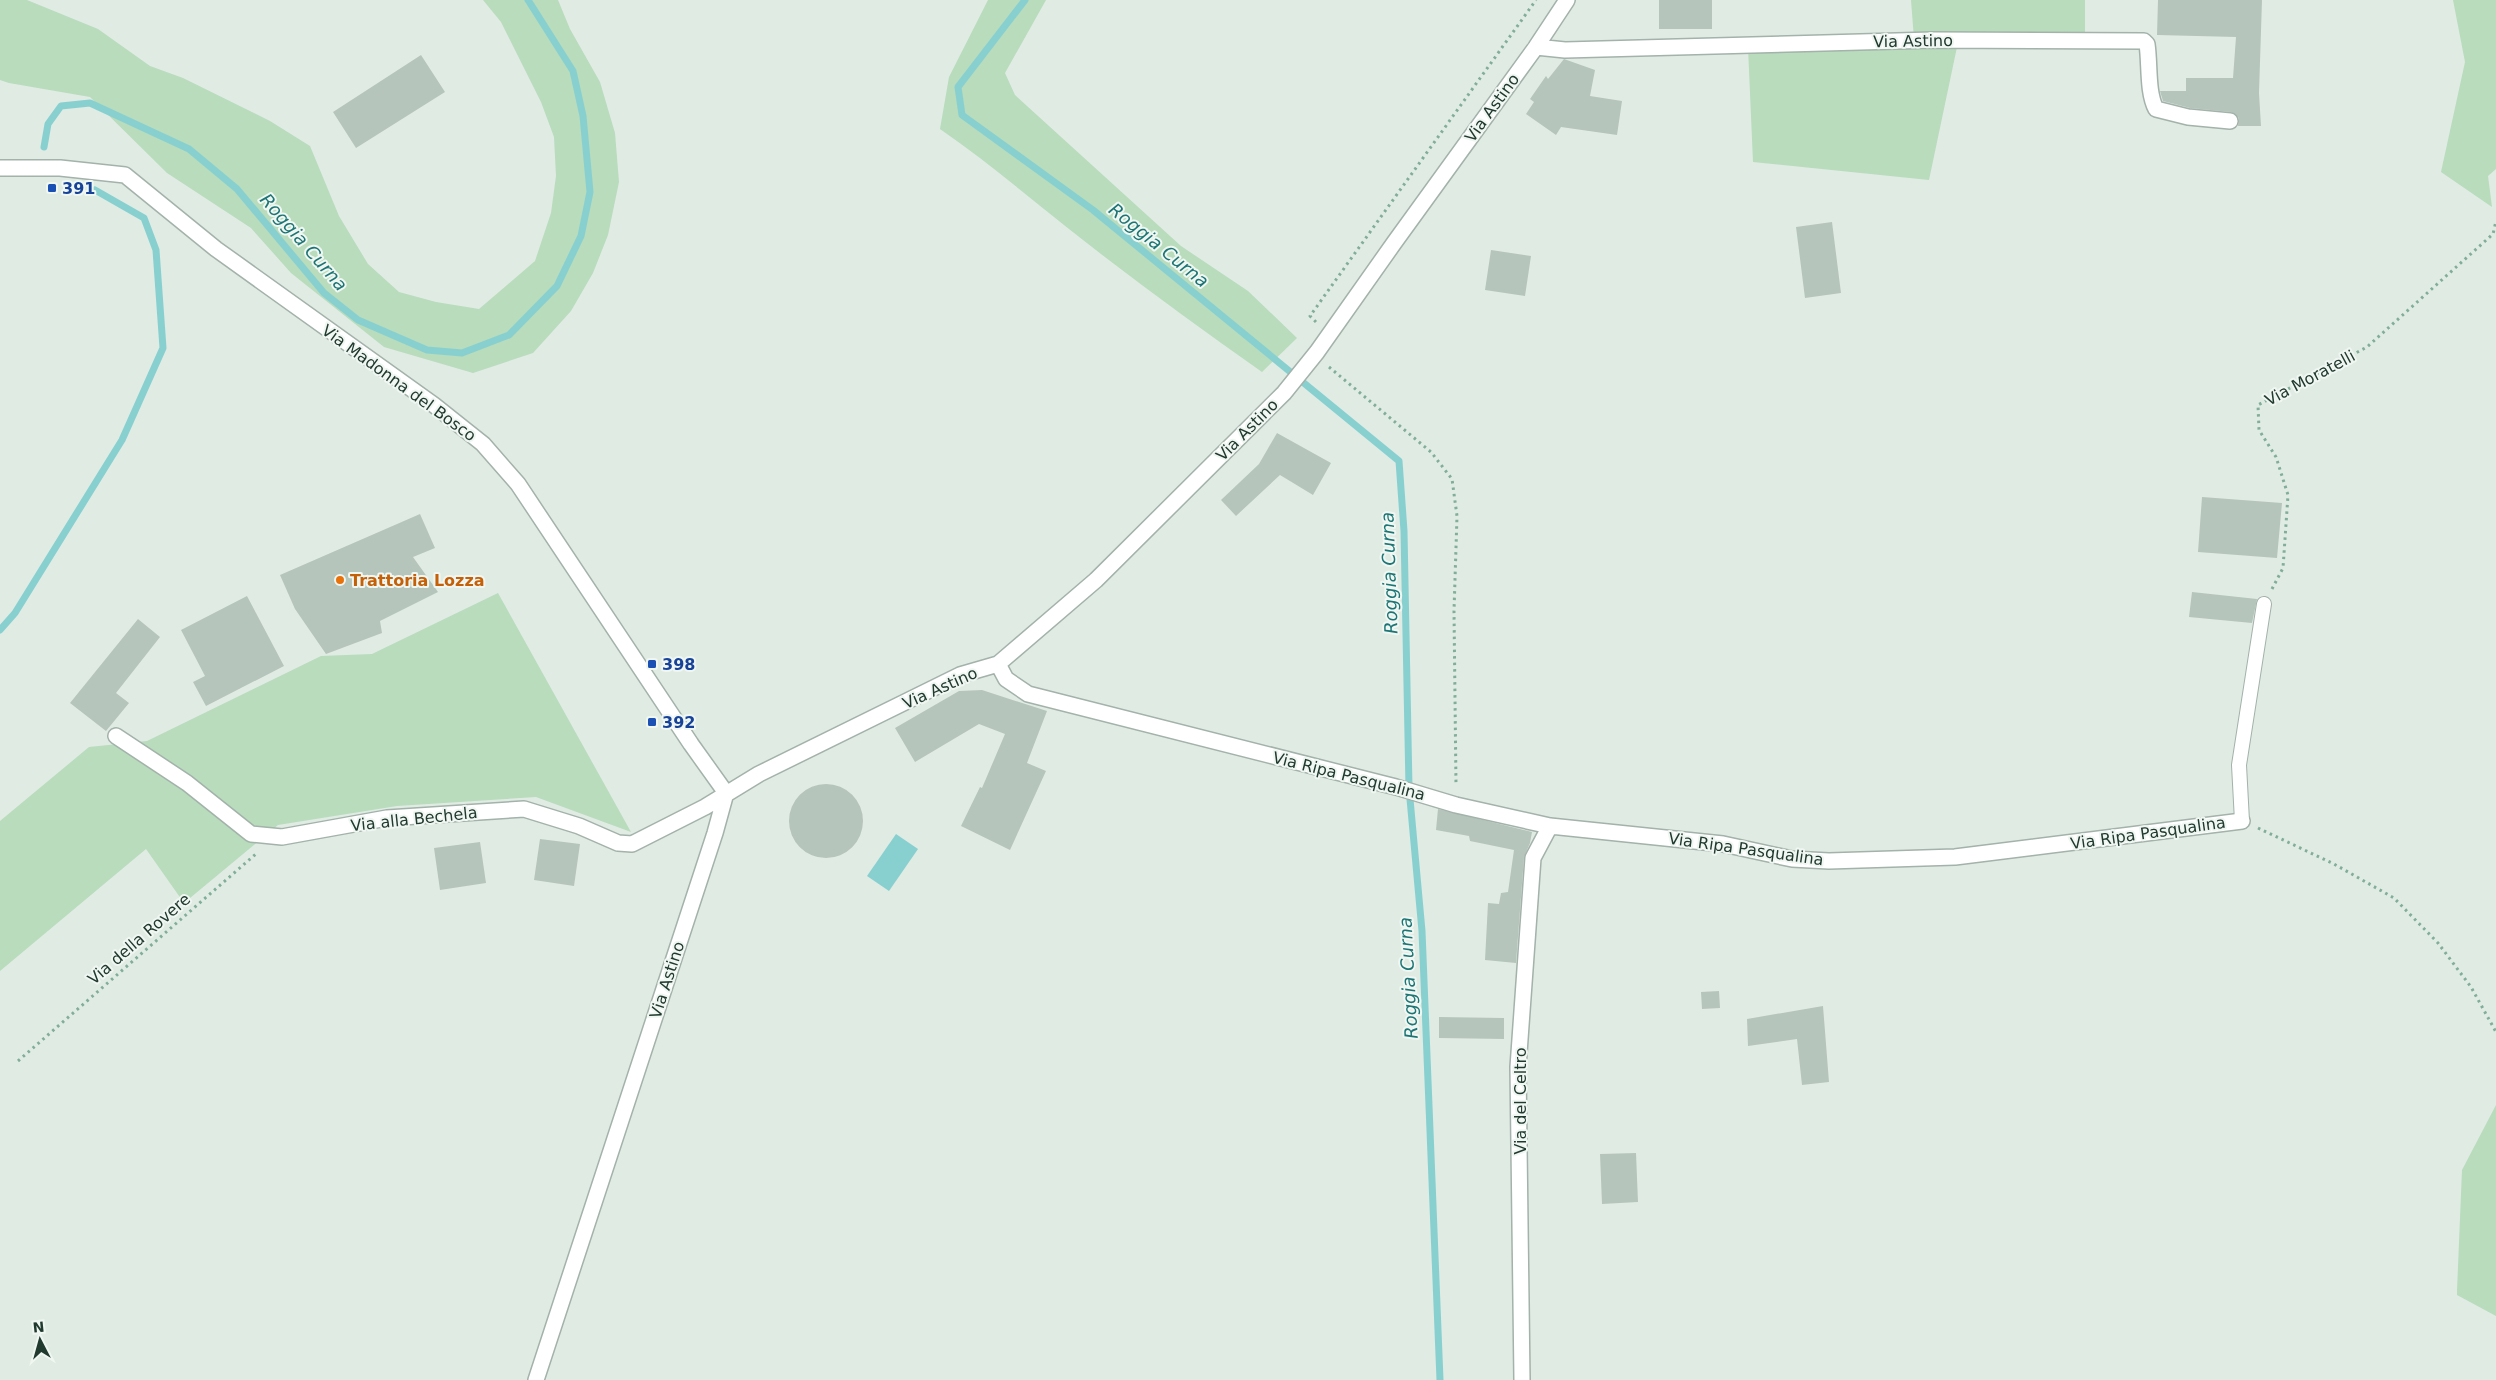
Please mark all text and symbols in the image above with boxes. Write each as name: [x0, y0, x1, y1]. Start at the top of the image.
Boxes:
street label: Via Astino: [1873, 31, 1953, 51]
street label: Via Astino: [1461, 70, 1523, 146]
place label: 391: [62, 179, 95, 198]
marker: 391: [46, 182, 58, 194]
water label: Roggia Curna: [256, 189, 352, 295]
water label: Roggia Curna: [1105, 198, 1213, 292]
street label: Via Madonna del Bosco: [318, 321, 480, 445]
street label: Via Moratelli: [2262, 346, 2358, 410]
street label: Via Astino: [1212, 395, 1282, 465]
water label: Roggia Curna: [1376, 512, 1402, 634]
place label: Trattoria Lozza: [350, 571, 484, 590]
marker: Trattoria Lozza: [334, 574, 346, 586]
place label: 398: [662, 655, 695, 674]
marker: 398: [646, 658, 658, 670]
street label: Via Astino: [900, 663, 980, 713]
place label: 392: [662, 713, 695, 732]
marker: 392: [646, 716, 658, 728]
street label: Via Ripa Pasqualina: [1271, 748, 1427, 804]
street label: Via alla Bechela: [350, 803, 478, 835]
street label: Via Ripa Pasqualina: [2069, 813, 2227, 853]
street label: Via Ripa Pasqualina: [1667, 829, 1825, 869]
street label: Via della Rovere: [84, 889, 194, 989]
water label: Roggia Curna: [1394, 917, 1422, 1039]
street label: Via Astino: [646, 939, 688, 1021]
street label: Via del Celtro: [1511, 1047, 1530, 1155]
north arrow: [15, 1315, 65, 1365]
text: N: [32, 1319, 45, 1336]

